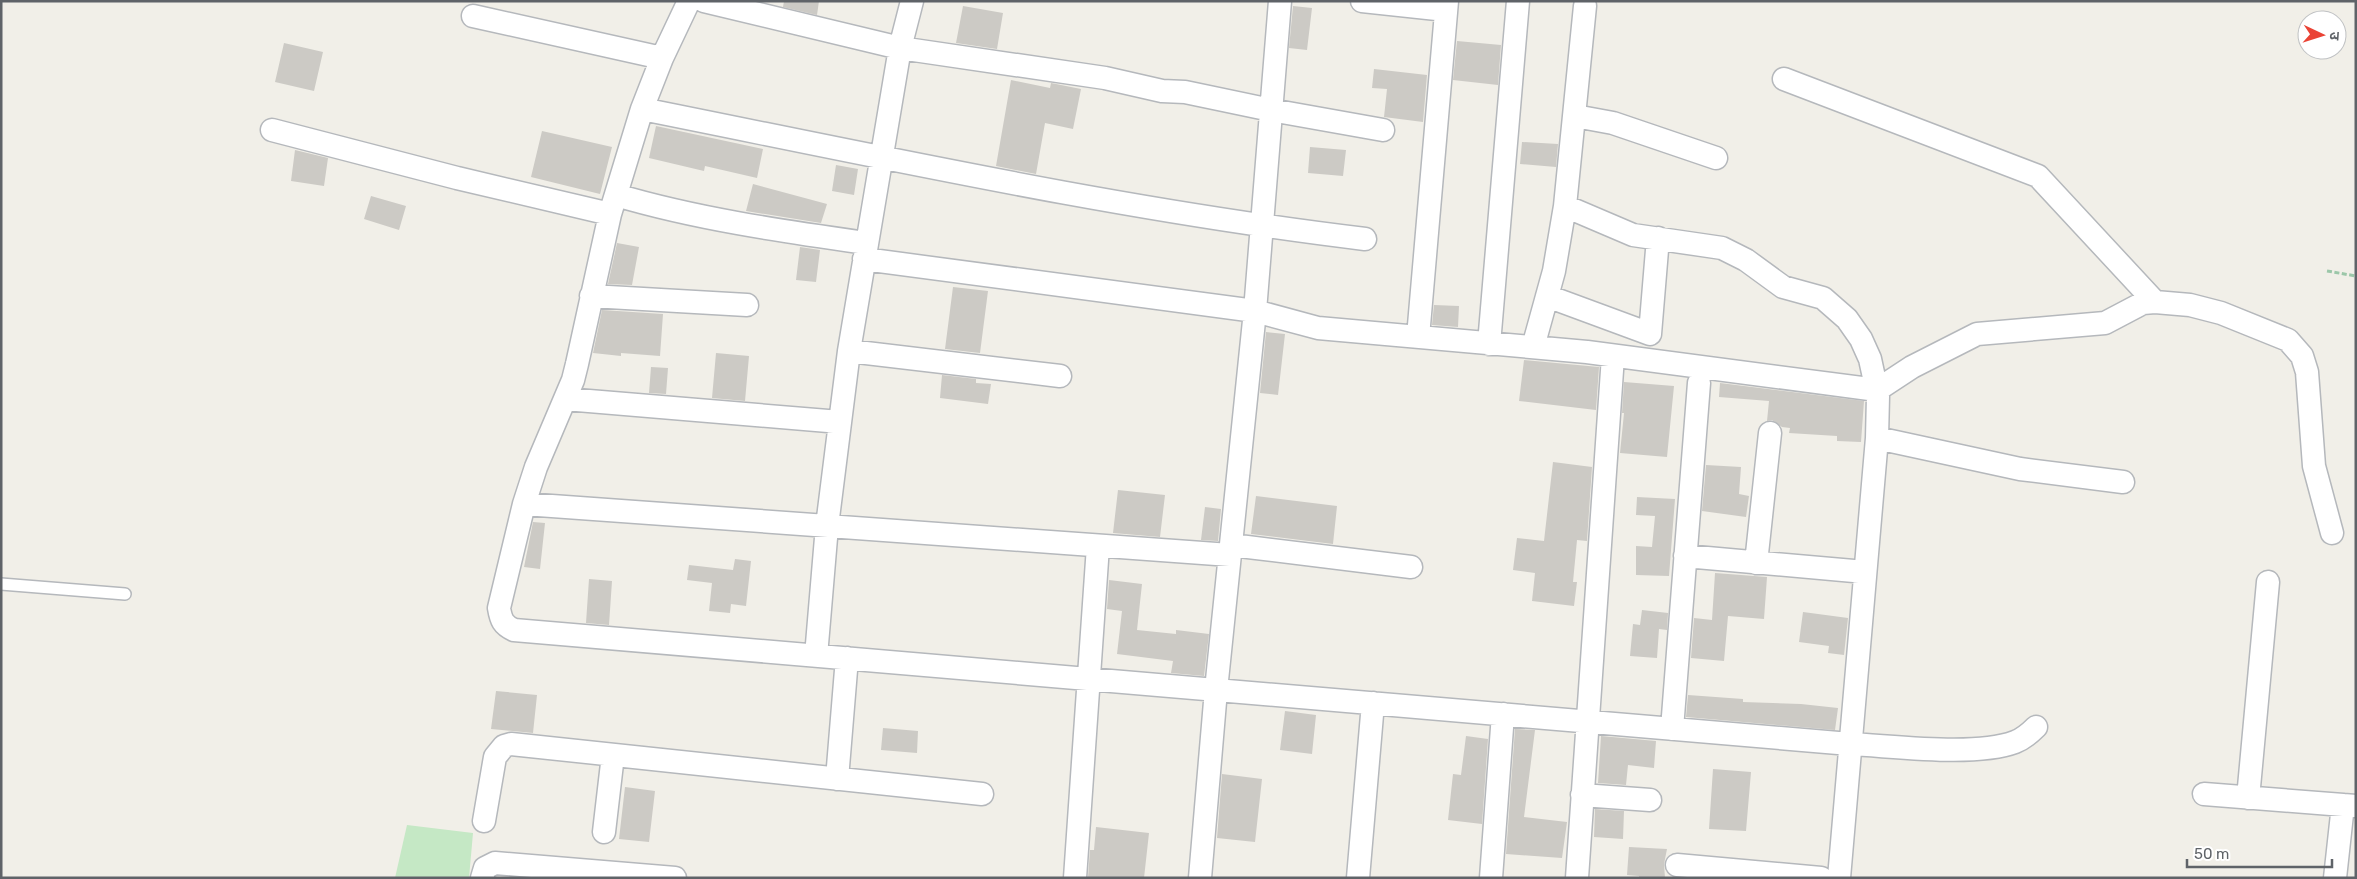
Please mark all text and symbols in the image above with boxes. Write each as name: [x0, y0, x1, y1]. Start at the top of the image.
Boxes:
north arrow: [2297, 10, 2347, 60]
text: उ: [2326, 31, 2343, 41]
scale bar: [2187, 836, 2332, 868]
text: 50 m: [2194, 845, 2229, 863]

